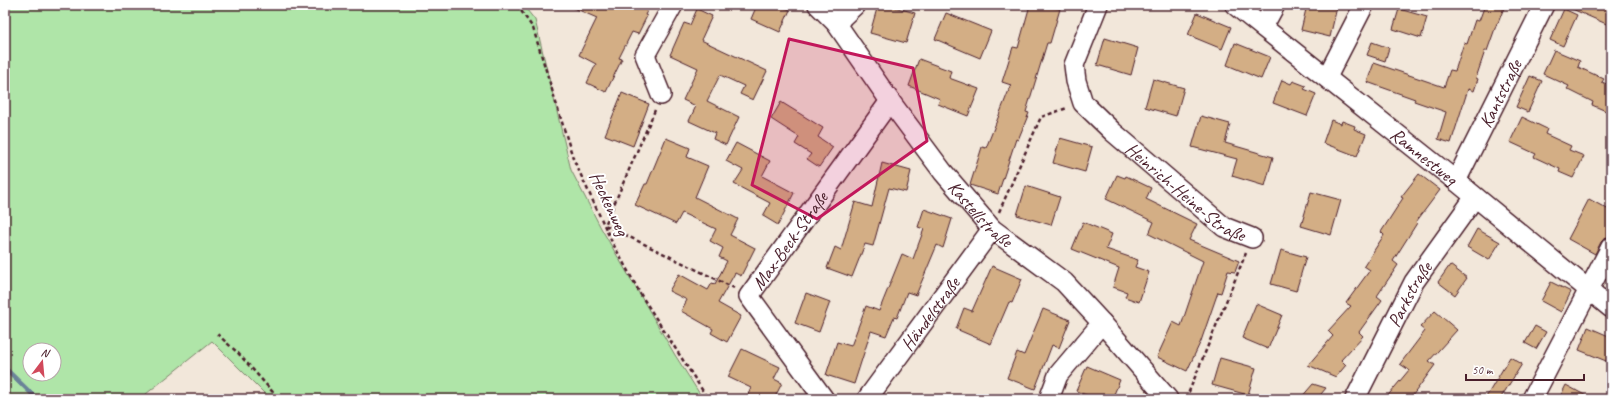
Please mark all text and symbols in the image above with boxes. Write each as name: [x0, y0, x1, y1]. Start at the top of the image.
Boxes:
street label: Kantstraße: [1474, 54, 1529, 132]
street label: Ramnestweg: [1385, 122, 1463, 191]
street label: Heinrich-Heine-Straße: [1120, 137, 1250, 248]
street label: Heckenweg: [584, 168, 635, 240]
street label: Kastellstraße: [942, 176, 1018, 254]
street label: Max-Beck-Straße: [746, 186, 835, 295]
street label: Parkstraße: [1382, 256, 1439, 331]
street label: Händelstraße: [896, 271, 967, 356]
north arrow: [22, 342, 62, 382]
text: N: [40, 345, 52, 361]
scale bar: [1466, 356, 1584, 382]
text: 50 m: [1472, 362, 1494, 378]

